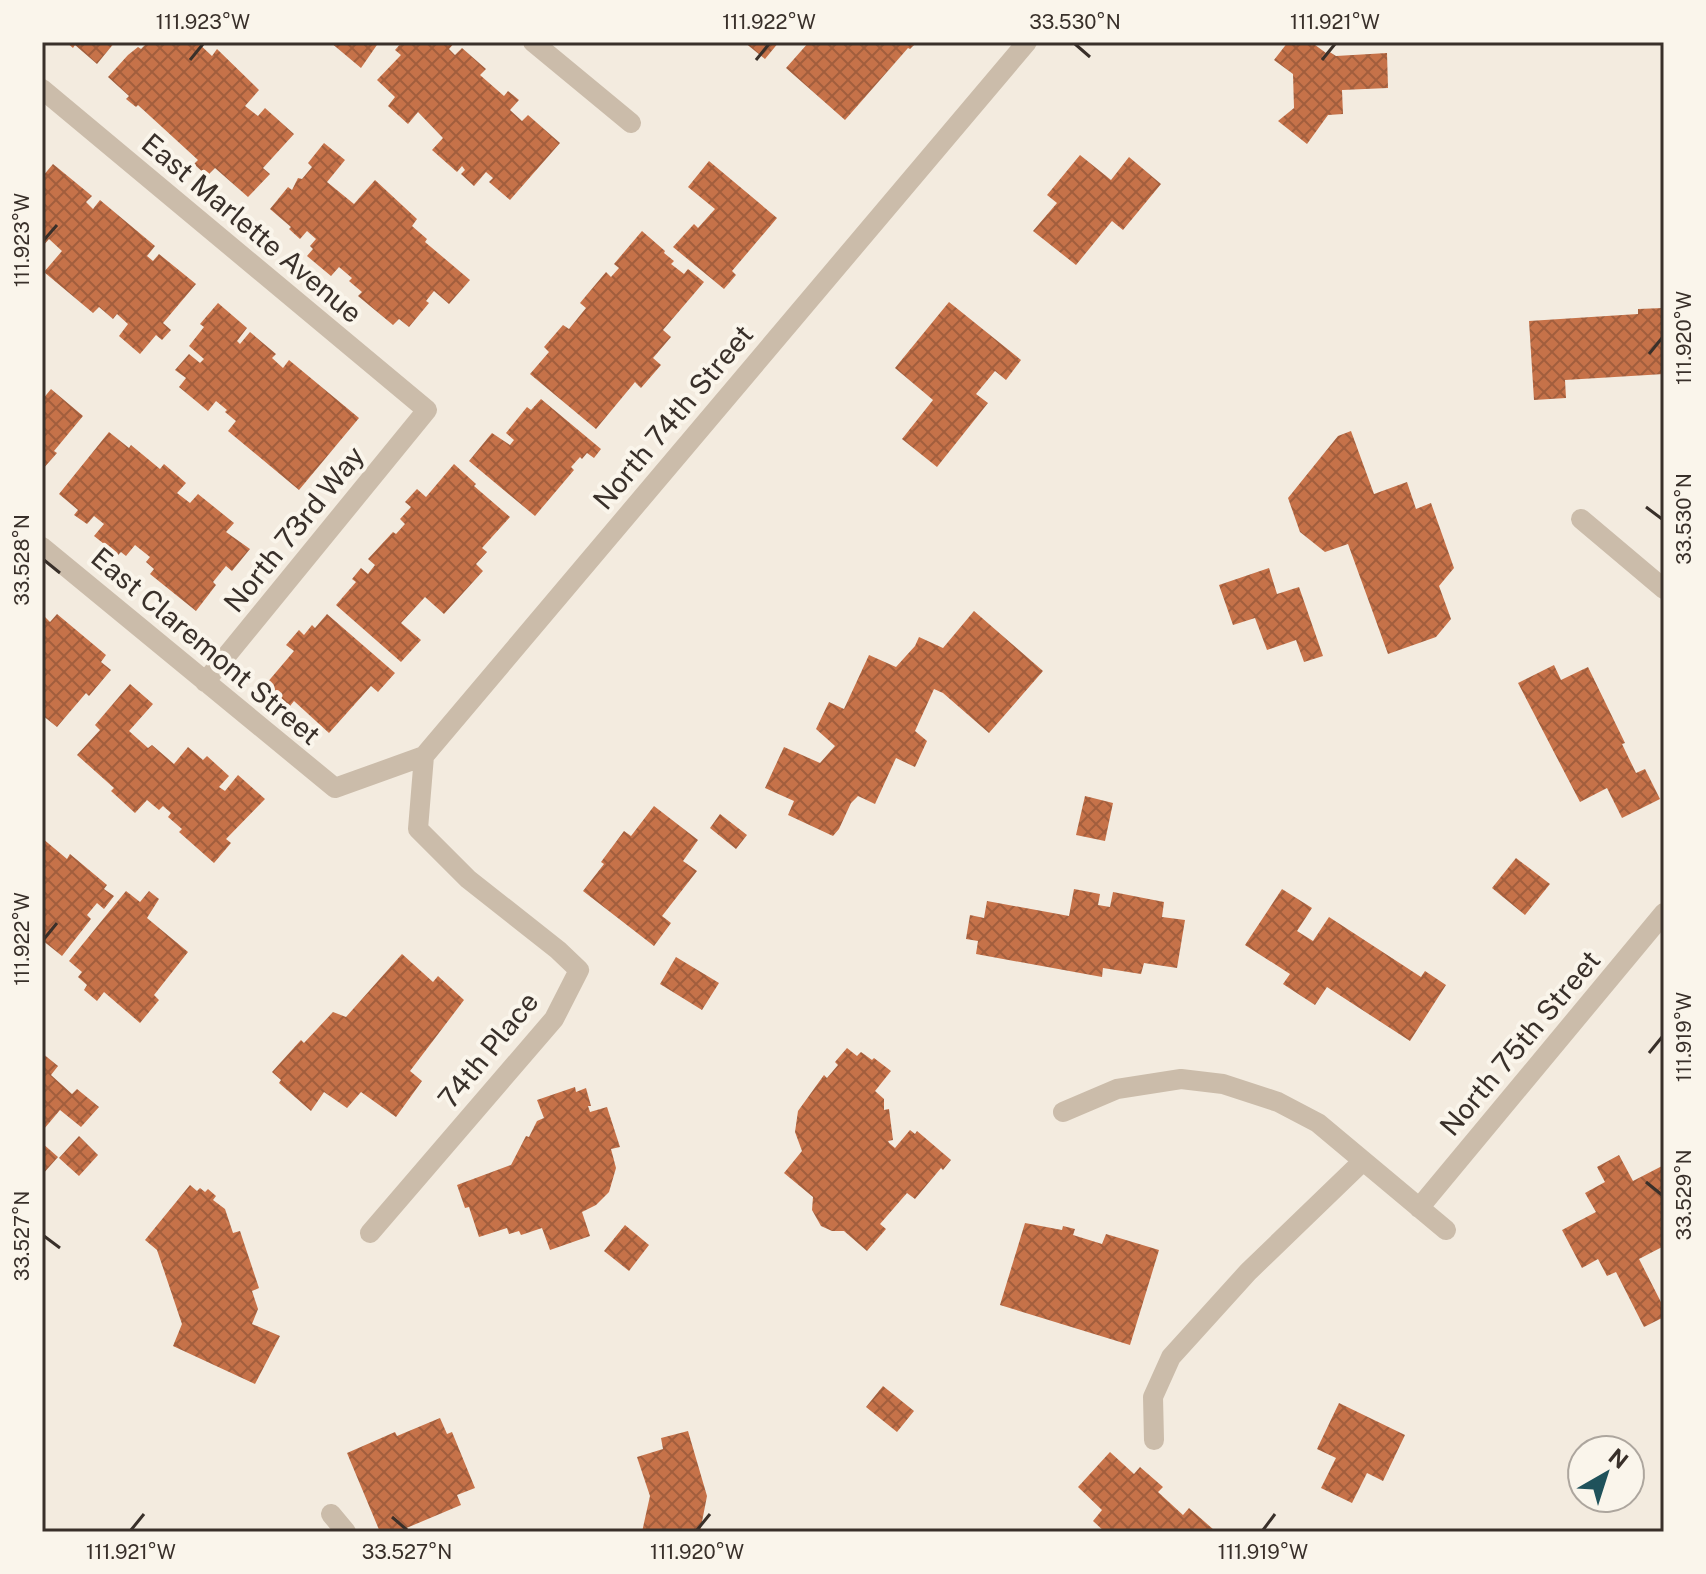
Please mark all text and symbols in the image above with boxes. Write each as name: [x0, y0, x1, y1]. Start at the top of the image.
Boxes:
text: 111.923°W: [156, 10, 250, 34]
text: 111.922°W: [722, 10, 816, 34]
text: 33.530°N: [1029, 10, 1121, 34]
text: 111.921°W: [1290, 10, 1380, 34]
street label: East Marlette Avenue: [136, 126, 369, 329]
text: 111.923°W: [10, 193, 34, 287]
text: 111.920°W: [1672, 291, 1696, 385]
street label: North 74th Street: [586, 318, 759, 516]
street label: North 73rd Way: [217, 439, 371, 618]
text: 33.530°N: [1672, 473, 1696, 565]
text: 33.528°N: [10, 514, 34, 606]
street label: East Claremont Street: [85, 540, 328, 751]
text: 111.922°W: [10, 892, 34, 986]
street label: North 75th Street: [1433, 943, 1607, 1142]
street label: 74th Place: [431, 985, 545, 1115]
text: 111.919°W: [1672, 992, 1696, 1082]
text: 33.529°N: [1672, 1149, 1696, 1241]
text: 33.527°N: [10, 1191, 34, 1281]
north arrow: [1566, 1434, 1646, 1514]
text: N: [1604, 1443, 1633, 1474]
text: 111.921°W: [86, 1540, 176, 1564]
text: 33.527°N: [362, 1540, 452, 1564]
text: 111.920°W: [650, 1540, 744, 1564]
text: 111.919°W: [1218, 1540, 1308, 1564]

